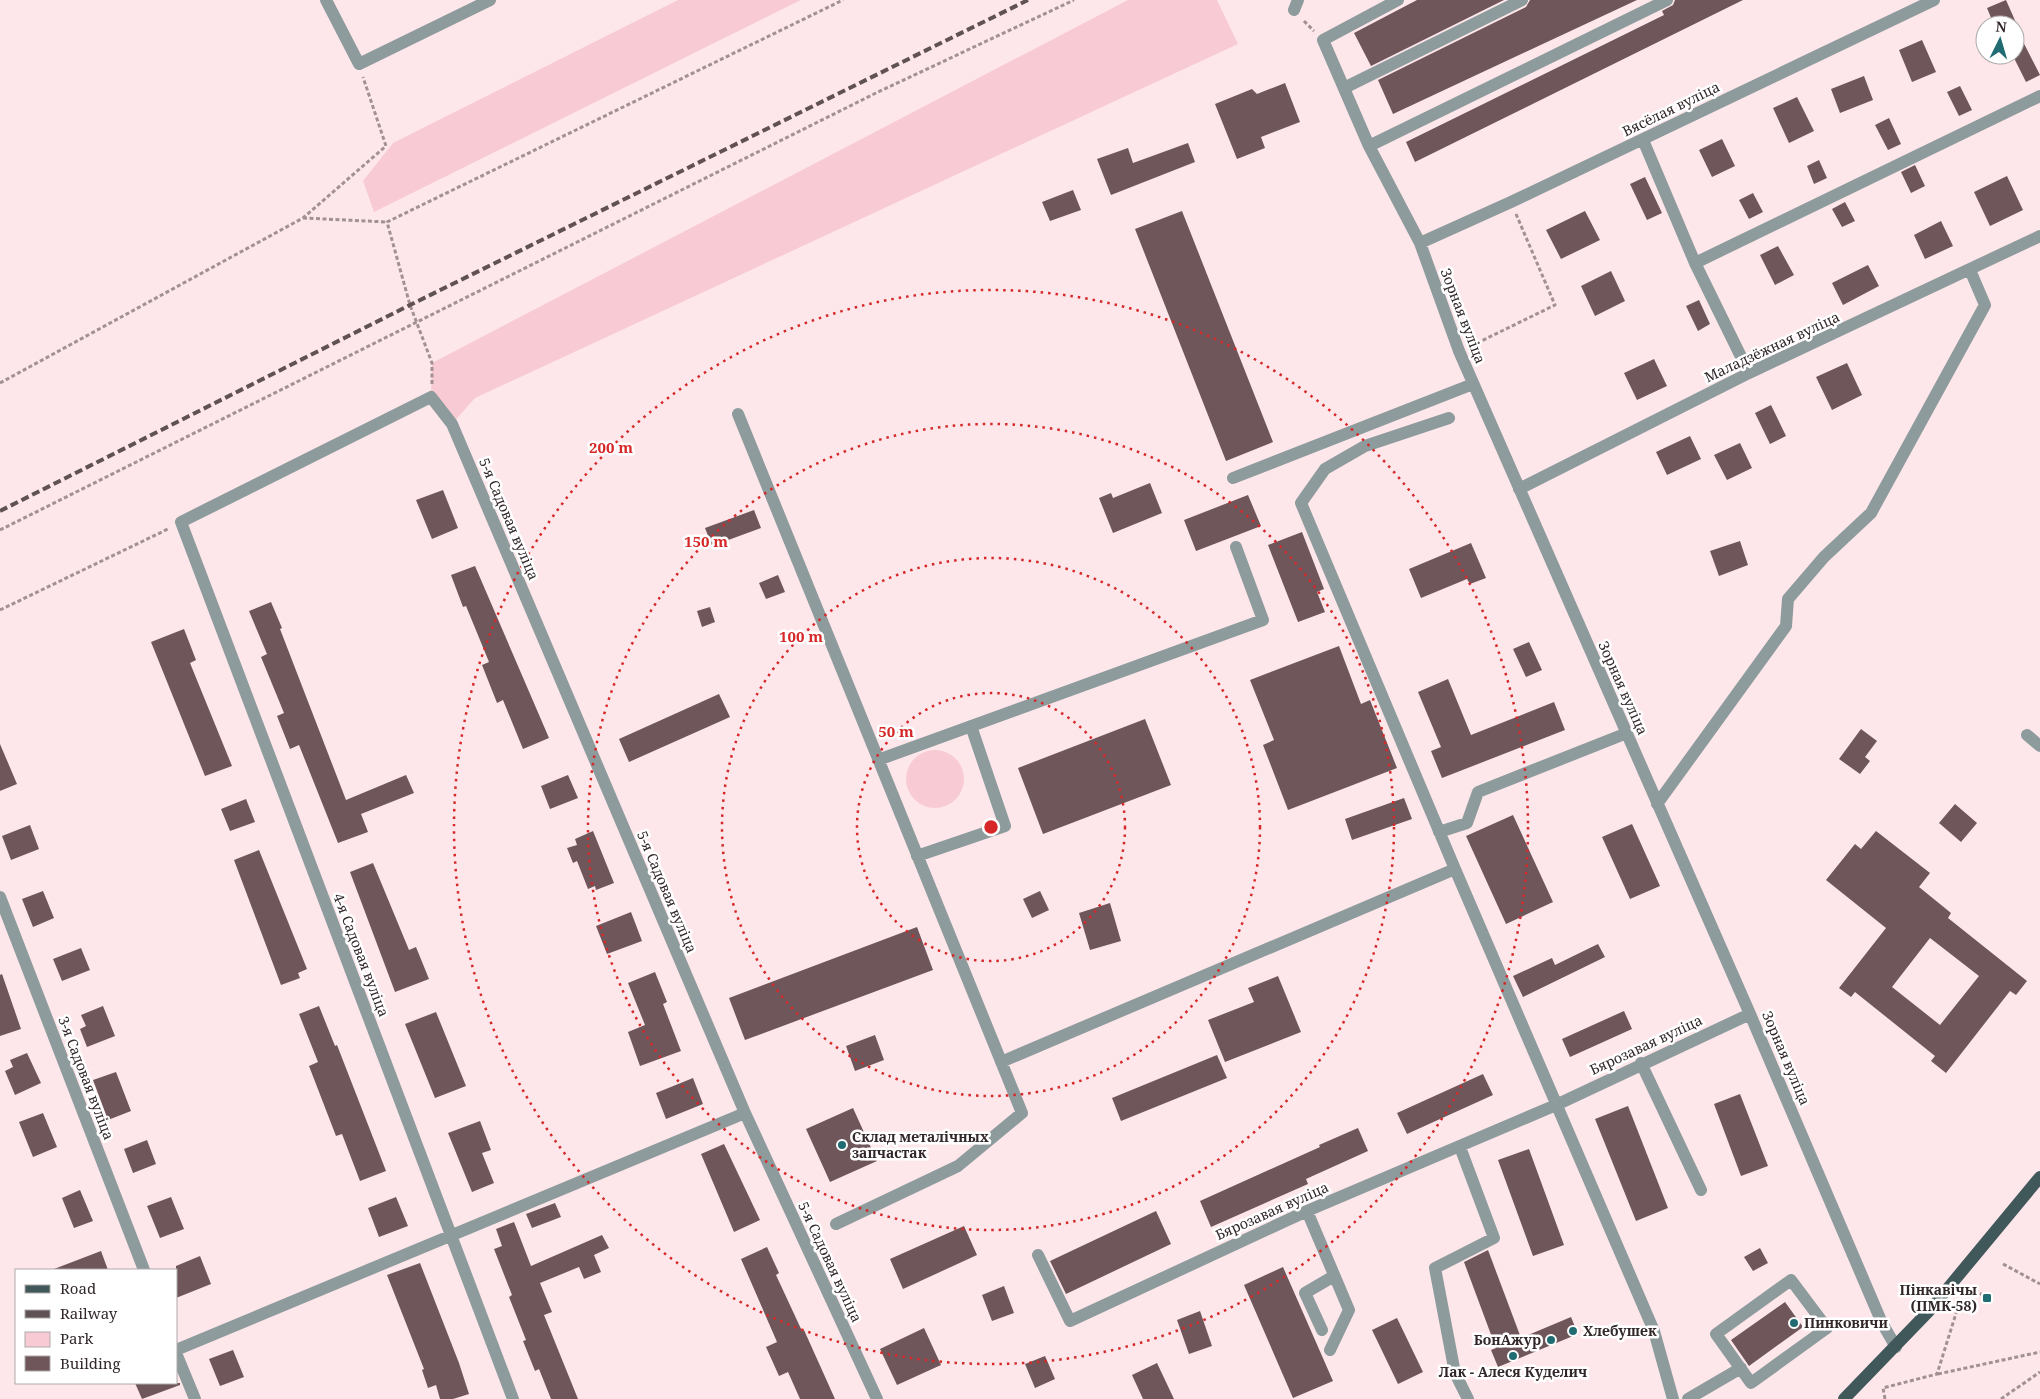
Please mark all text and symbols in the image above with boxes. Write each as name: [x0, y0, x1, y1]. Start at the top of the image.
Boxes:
north arrow: [1975, 15, 2025, 65]
text: N: [1995, 17, 2008, 36]
street label: Вясёлая вуліца: [1619, 77, 1723, 140]
street label: Зорная вуліца: [1437, 265, 1490, 366]
street label: Маладзёжная вуліца: [1701, 307, 1843, 386]
text: 200 m: [589, 437, 633, 457]
street label: 5-я Садовая вуліца: [475, 455, 544, 583]
text: 150 m: [684, 531, 728, 551]
text: 100 m: [779, 626, 823, 646]
street label: Зорная вуліца: [1594, 638, 1653, 738]
text: 50 m: [878, 721, 914, 741]
centre of rings: [982, 818, 1000, 836]
street label: 5-я Садовая вуліца: [633, 828, 702, 956]
street label: 4-я Садовая вуліца: [329, 890, 394, 1019]
street label: Зорная вуліца: [1758, 1008, 1815, 1108]
street label: Бярозавая вуліца: [1586, 1010, 1705, 1079]
street label: 3-я Садовая вуліца: [54, 1013, 119, 1142]
place label: Склад металічных запчастак: [852, 1127, 989, 1162]
marker: Склад металічных запчастак: [836, 1139, 848, 1151]
street label: Бярозавая вуліца: [1212, 1177, 1331, 1244]
street label: 5-я Садовая вуліца: [794, 1199, 867, 1325]
legend: [15, 1269, 178, 1384]
text: Road: [60, 1278, 96, 1298]
place label: Пінкавічы (ПМК-58): [1899, 1280, 1978, 1315]
marker: Пінкавічы (ПМК-58): [1981, 1292, 1993, 1304]
text: Railway: [60, 1303, 118, 1323]
place label: Пинковичи: [1804, 1313, 1889, 1332]
marker: Пинковичи: [1788, 1317, 1800, 1329]
place label: Хлебушек: [1583, 1321, 1657, 1340]
marker: Хлебушек: [1567, 1325, 1579, 1337]
text: Park: [60, 1328, 94, 1348]
place label: БонАжур: [1474, 1330, 1541, 1349]
marker: БонАжур: [1545, 1334, 1557, 1346]
marker: Лак - Алеся Куделич: [1507, 1350, 1519, 1362]
text: Building: [60, 1353, 121, 1373]
place label: Лак - Алеся Куделич: [1439, 1362, 1587, 1381]

